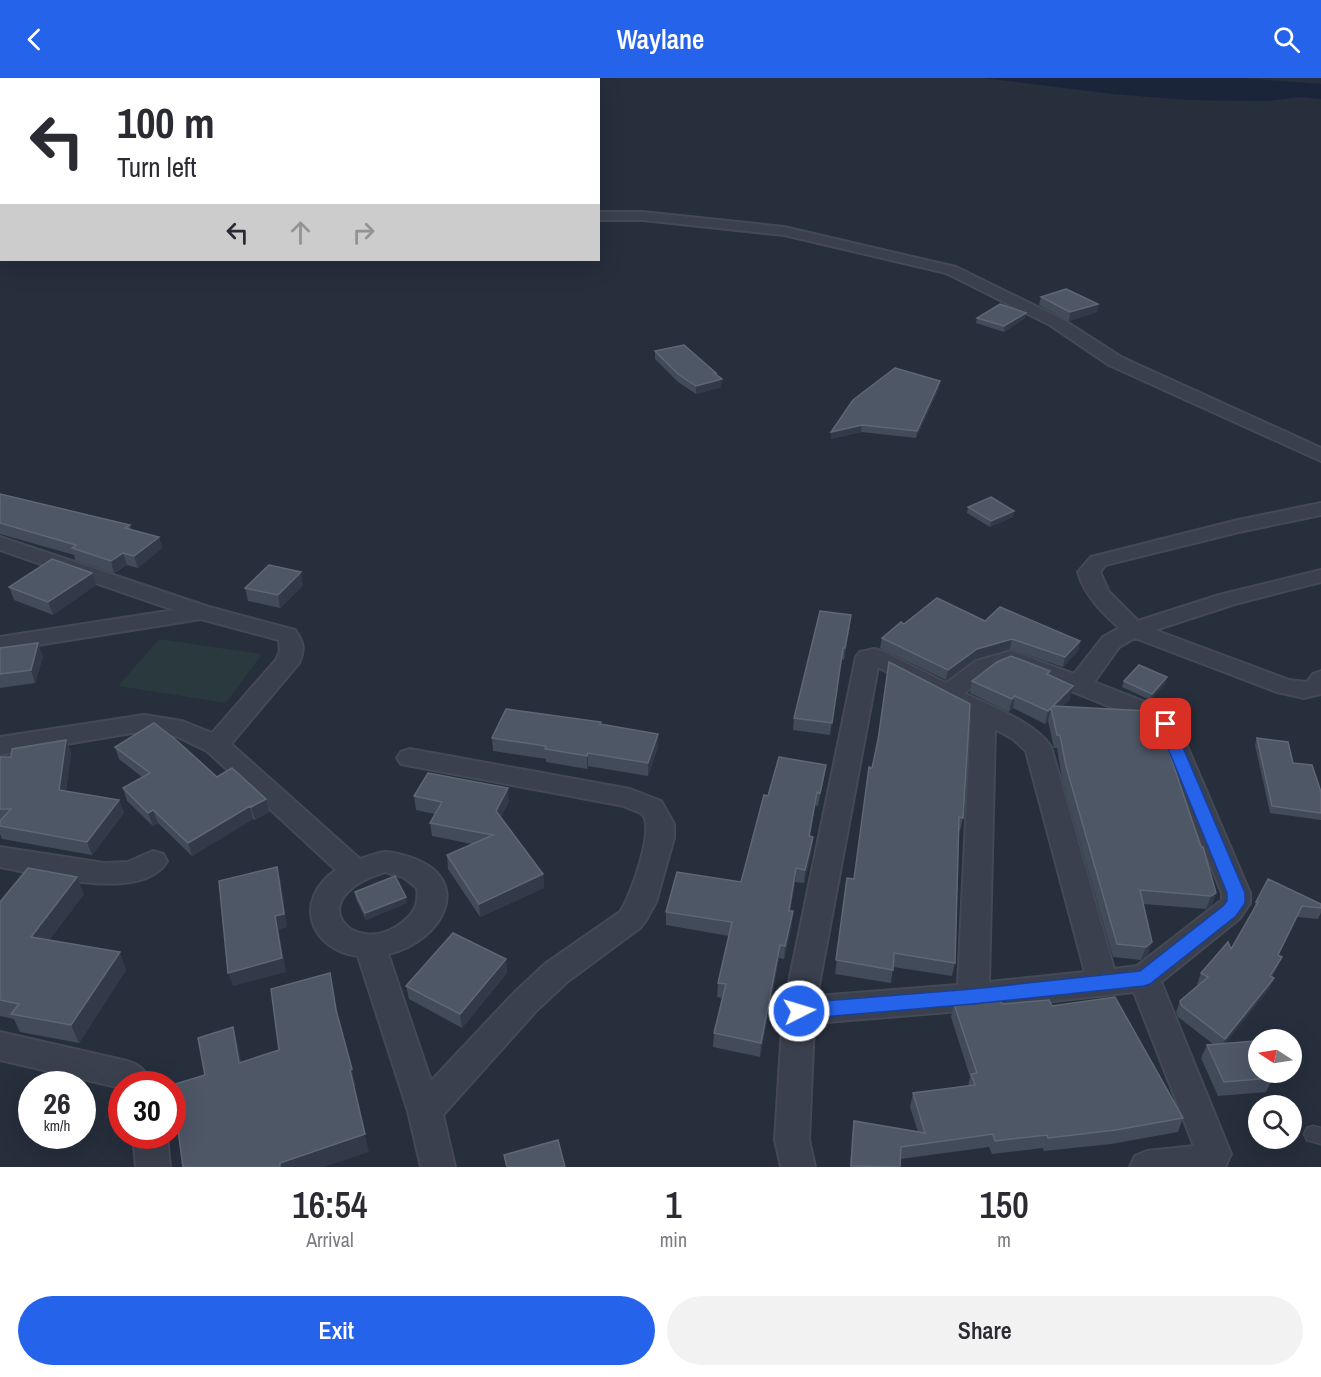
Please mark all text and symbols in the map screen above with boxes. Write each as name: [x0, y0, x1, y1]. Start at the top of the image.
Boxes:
text: Waylane: [617, 21, 704, 57]
icon: back: [18, 23, 51, 56]
icon: search: [1270, 23, 1303, 56]
text: 100 m: [117, 95, 215, 151]
icon: left: [18, 102, 96, 180]
text: Turn left: [117, 149, 196, 185]
icon: left: [221, 216, 254, 249]
icon: ahead: [284, 216, 317, 249]
icon: right: [347, 216, 380, 249]
pin: [1140, 698, 1191, 749]
icon: arrive: [1149, 707, 1182, 740]
position arrow: [767, 979, 831, 1043]
north arrow: [1248, 1029, 1302, 1083]
map controls: [1248, 1029, 1302, 1149]
speed limit sign: 30: [108, 1071, 186, 1149]
text: 26: [43, 1083, 71, 1123]
button: search: [1248, 1095, 1302, 1149]
text: km/h: [44, 1115, 70, 1136]
text: 16:54: [292, 1181, 367, 1229]
text: 1: [665, 1181, 682, 1229]
text: 150: [979, 1181, 1029, 1229]
text: Arrival: [306, 1226, 354, 1253]
text: min: [660, 1226, 687, 1253]
text: m: [997, 1226, 1011, 1253]
button: Exit: [18, 1296, 655, 1365]
button: Share: [667, 1296, 1303, 1365]

